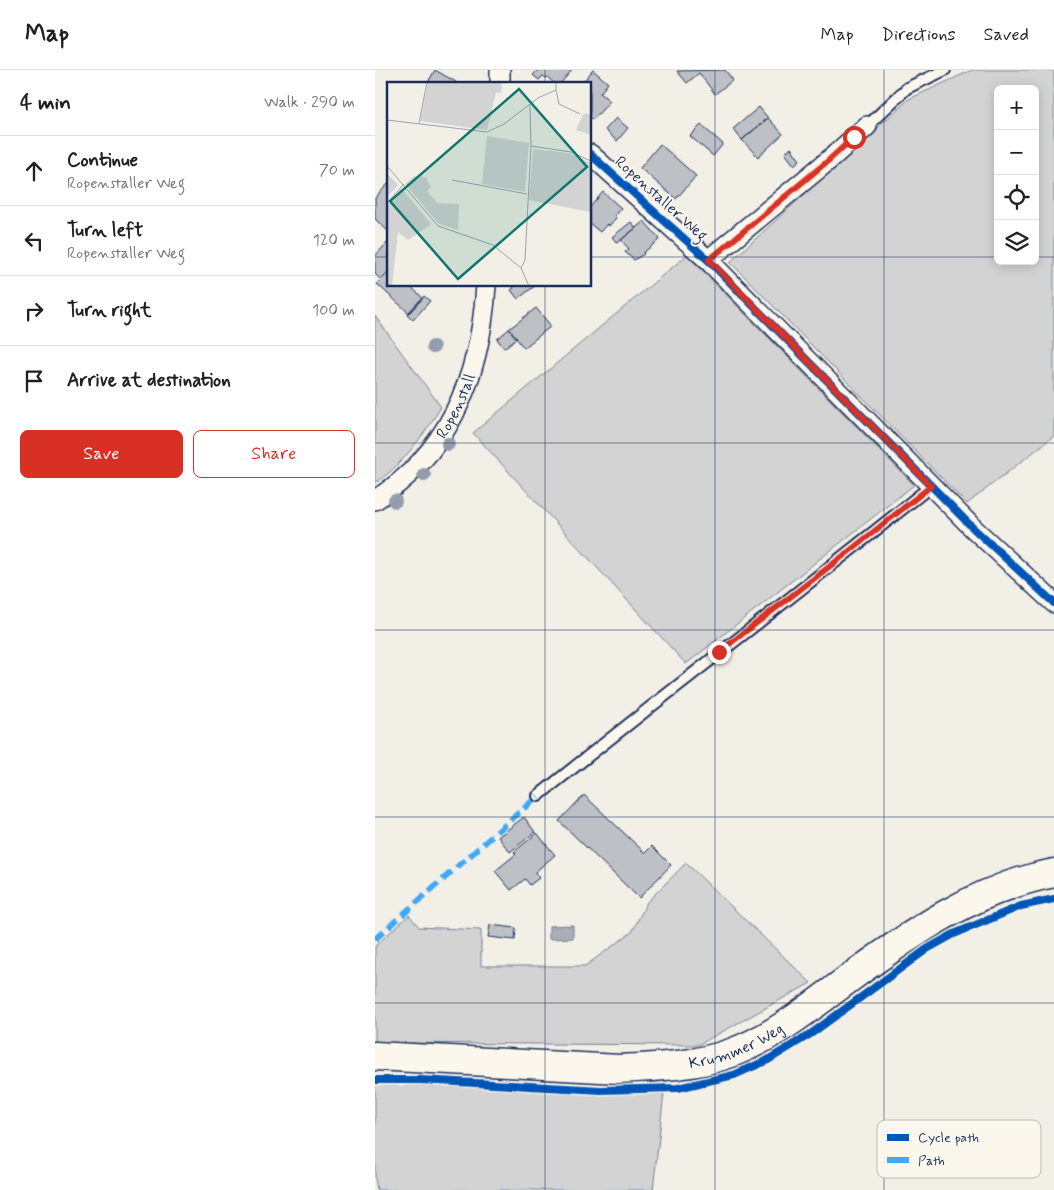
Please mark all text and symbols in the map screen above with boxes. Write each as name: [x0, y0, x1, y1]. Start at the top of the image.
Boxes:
text: Map: [25, 19, 69, 50]
text: Map: [821, 23, 854, 47]
text: Directions: [882, 23, 956, 47]
text: Saved: [984, 23, 1029, 47]
inset map: [387, 82, 591, 286]
map controls: [994, 85, 1039, 265]
button: +: [994, 85, 1039, 130]
text: 4 min: [20, 89, 71, 117]
text: Walk · 290 m: [264, 92, 355, 113]
route start: [843, 126, 866, 149]
button: −: [994, 130, 1039, 175]
text: Continue: [67, 148, 138, 173]
street label: Ropenstaller Weg: [609, 152, 712, 247]
icon: ahead: [20, 157, 48, 185]
text: 70 m: [319, 160, 355, 181]
text: Ropenstaller Weg: [67, 173, 185, 194]
button: locate: [994, 175, 1039, 220]
text: Turn left: [67, 218, 143, 243]
button: layers: [994, 220, 1039, 265]
icon: left: [20, 227, 48, 255]
text: 120 m: [313, 230, 355, 251]
text: Ropenstaller Weg: [67, 243, 185, 264]
icon: right: [20, 297, 48, 325]
text: Turn right: [67, 298, 151, 323]
text: 100 m: [312, 300, 355, 321]
icon: arrive: [20, 367, 48, 395]
text: Arrive at destination: [67, 368, 231, 393]
street label: Ropenstall: [431, 371, 480, 443]
button: Save: [20, 430, 183, 478]
button: Share: [193, 430, 355, 478]
route end: [708, 641, 731, 664]
street label: Krummer Weg: [687, 1018, 788, 1074]
legend: [877, 1120, 1041, 1178]
text: Cycle path: [918, 1129, 979, 1147]
text: Path: [918, 1152, 945, 1170]

